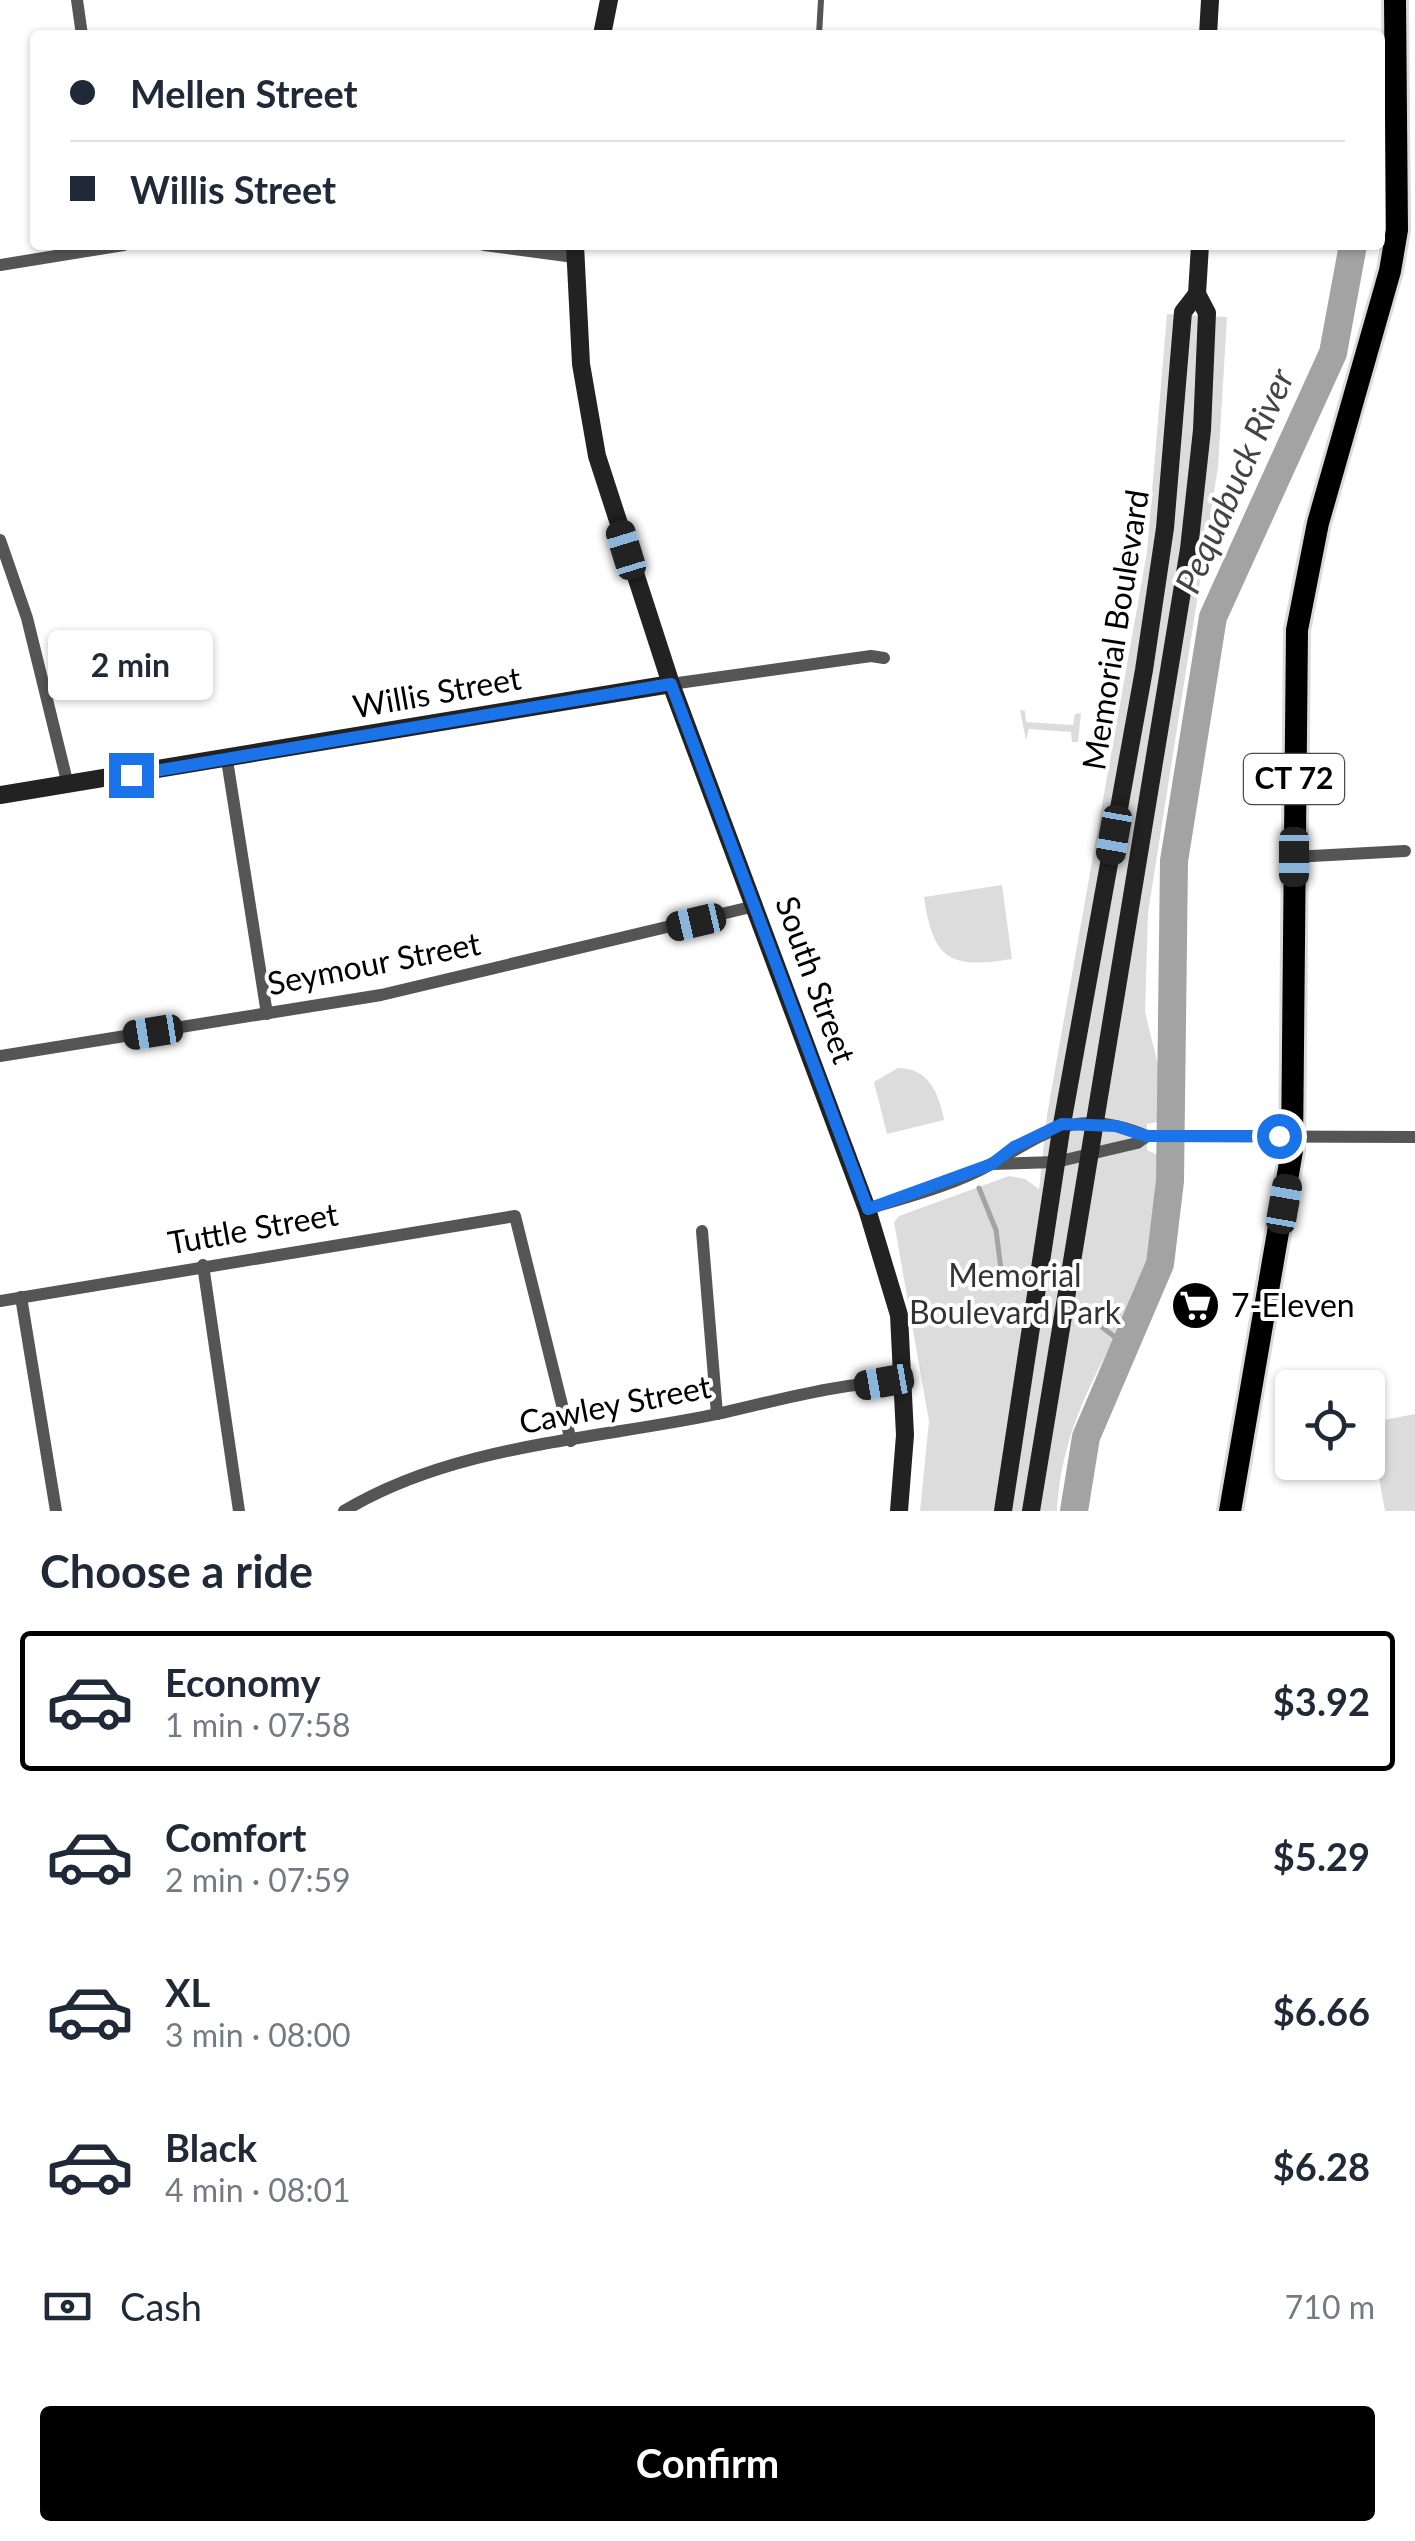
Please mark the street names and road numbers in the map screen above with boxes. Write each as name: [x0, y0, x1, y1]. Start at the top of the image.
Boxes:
street label: Memorial Boulevard: [1073, 487, 1156, 773]
street label: Willis Street: [350, 657, 524, 725]
road number: CT 72: [1244, 754, 1344, 804]
street label: South Street: [768, 891, 865, 1069]
street label: Seymour Street: [264, 923, 484, 1002]
street label: Tuttle Street: [165, 1193, 341, 1262]
street label: Cawley Street: [516, 1366, 714, 1441]

